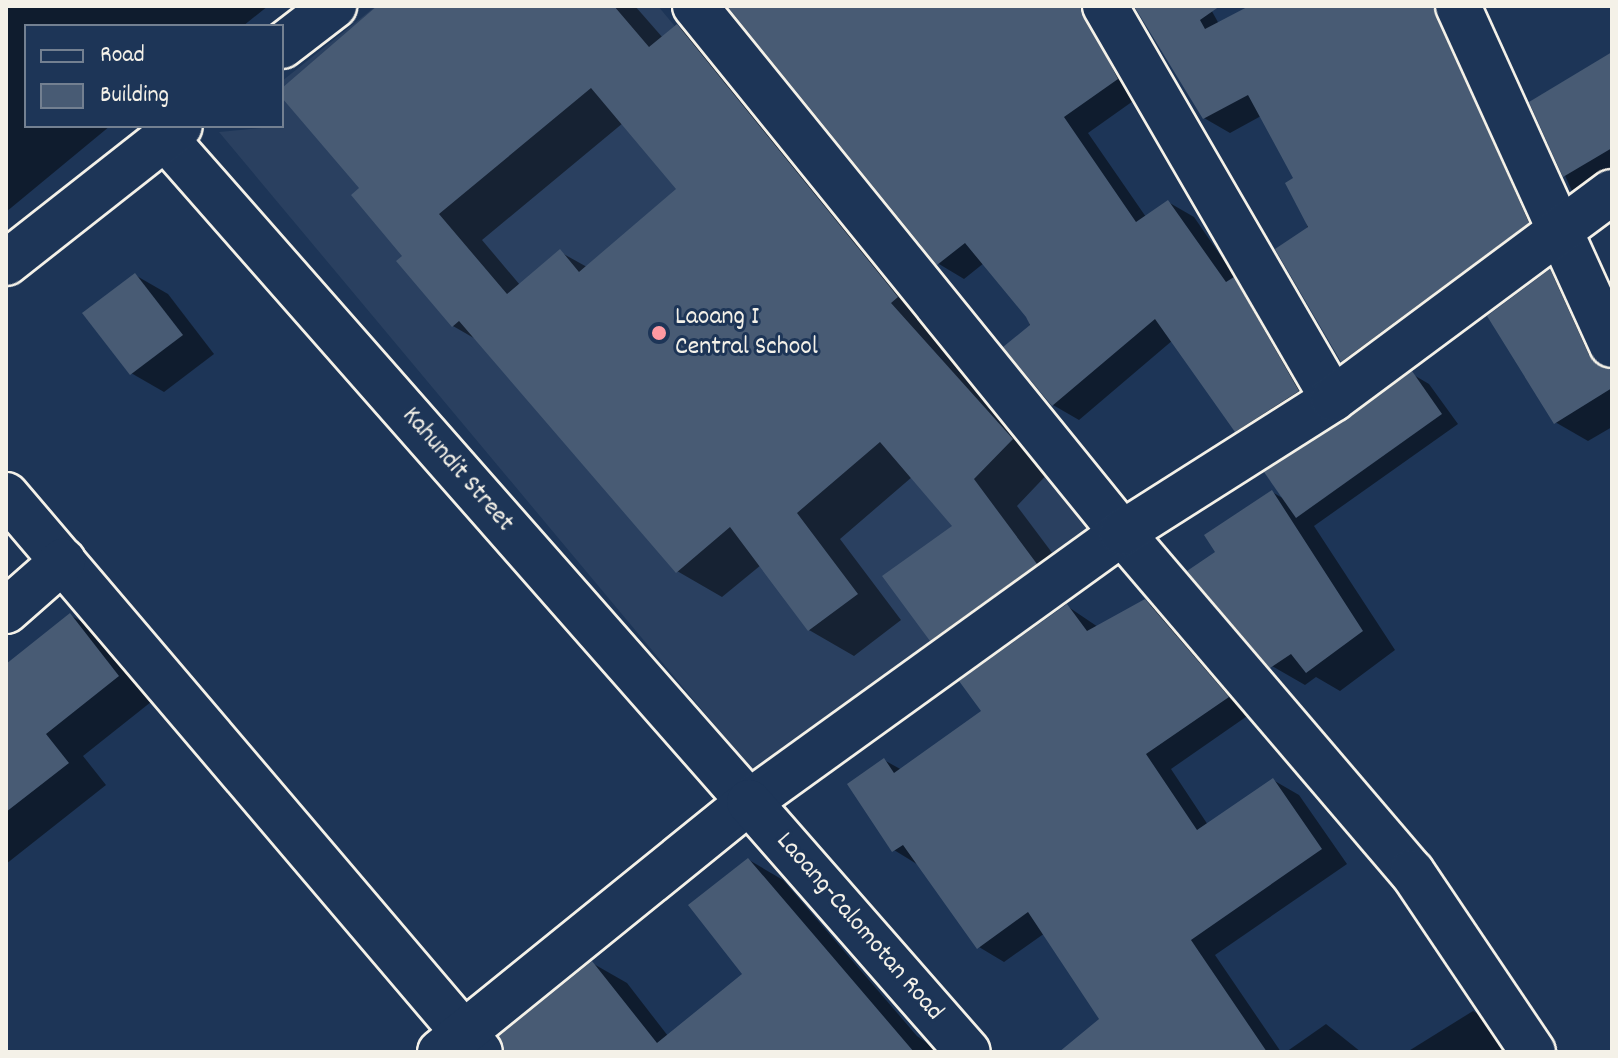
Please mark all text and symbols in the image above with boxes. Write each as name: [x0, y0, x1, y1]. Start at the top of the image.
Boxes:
legend: [24, 24, 284, 128]
text: Road: [100, 39, 145, 73]
text: Building: [100, 79, 169, 113]
place label: Laoang I Central School: [675, 302, 818, 364]
marker: Laoang I Central School: [650, 324, 668, 342]
street label: Kahundit Street: [394, 401, 520, 539]
street label: Laoang-Calomotan Road: [769, 826, 949, 1028]

